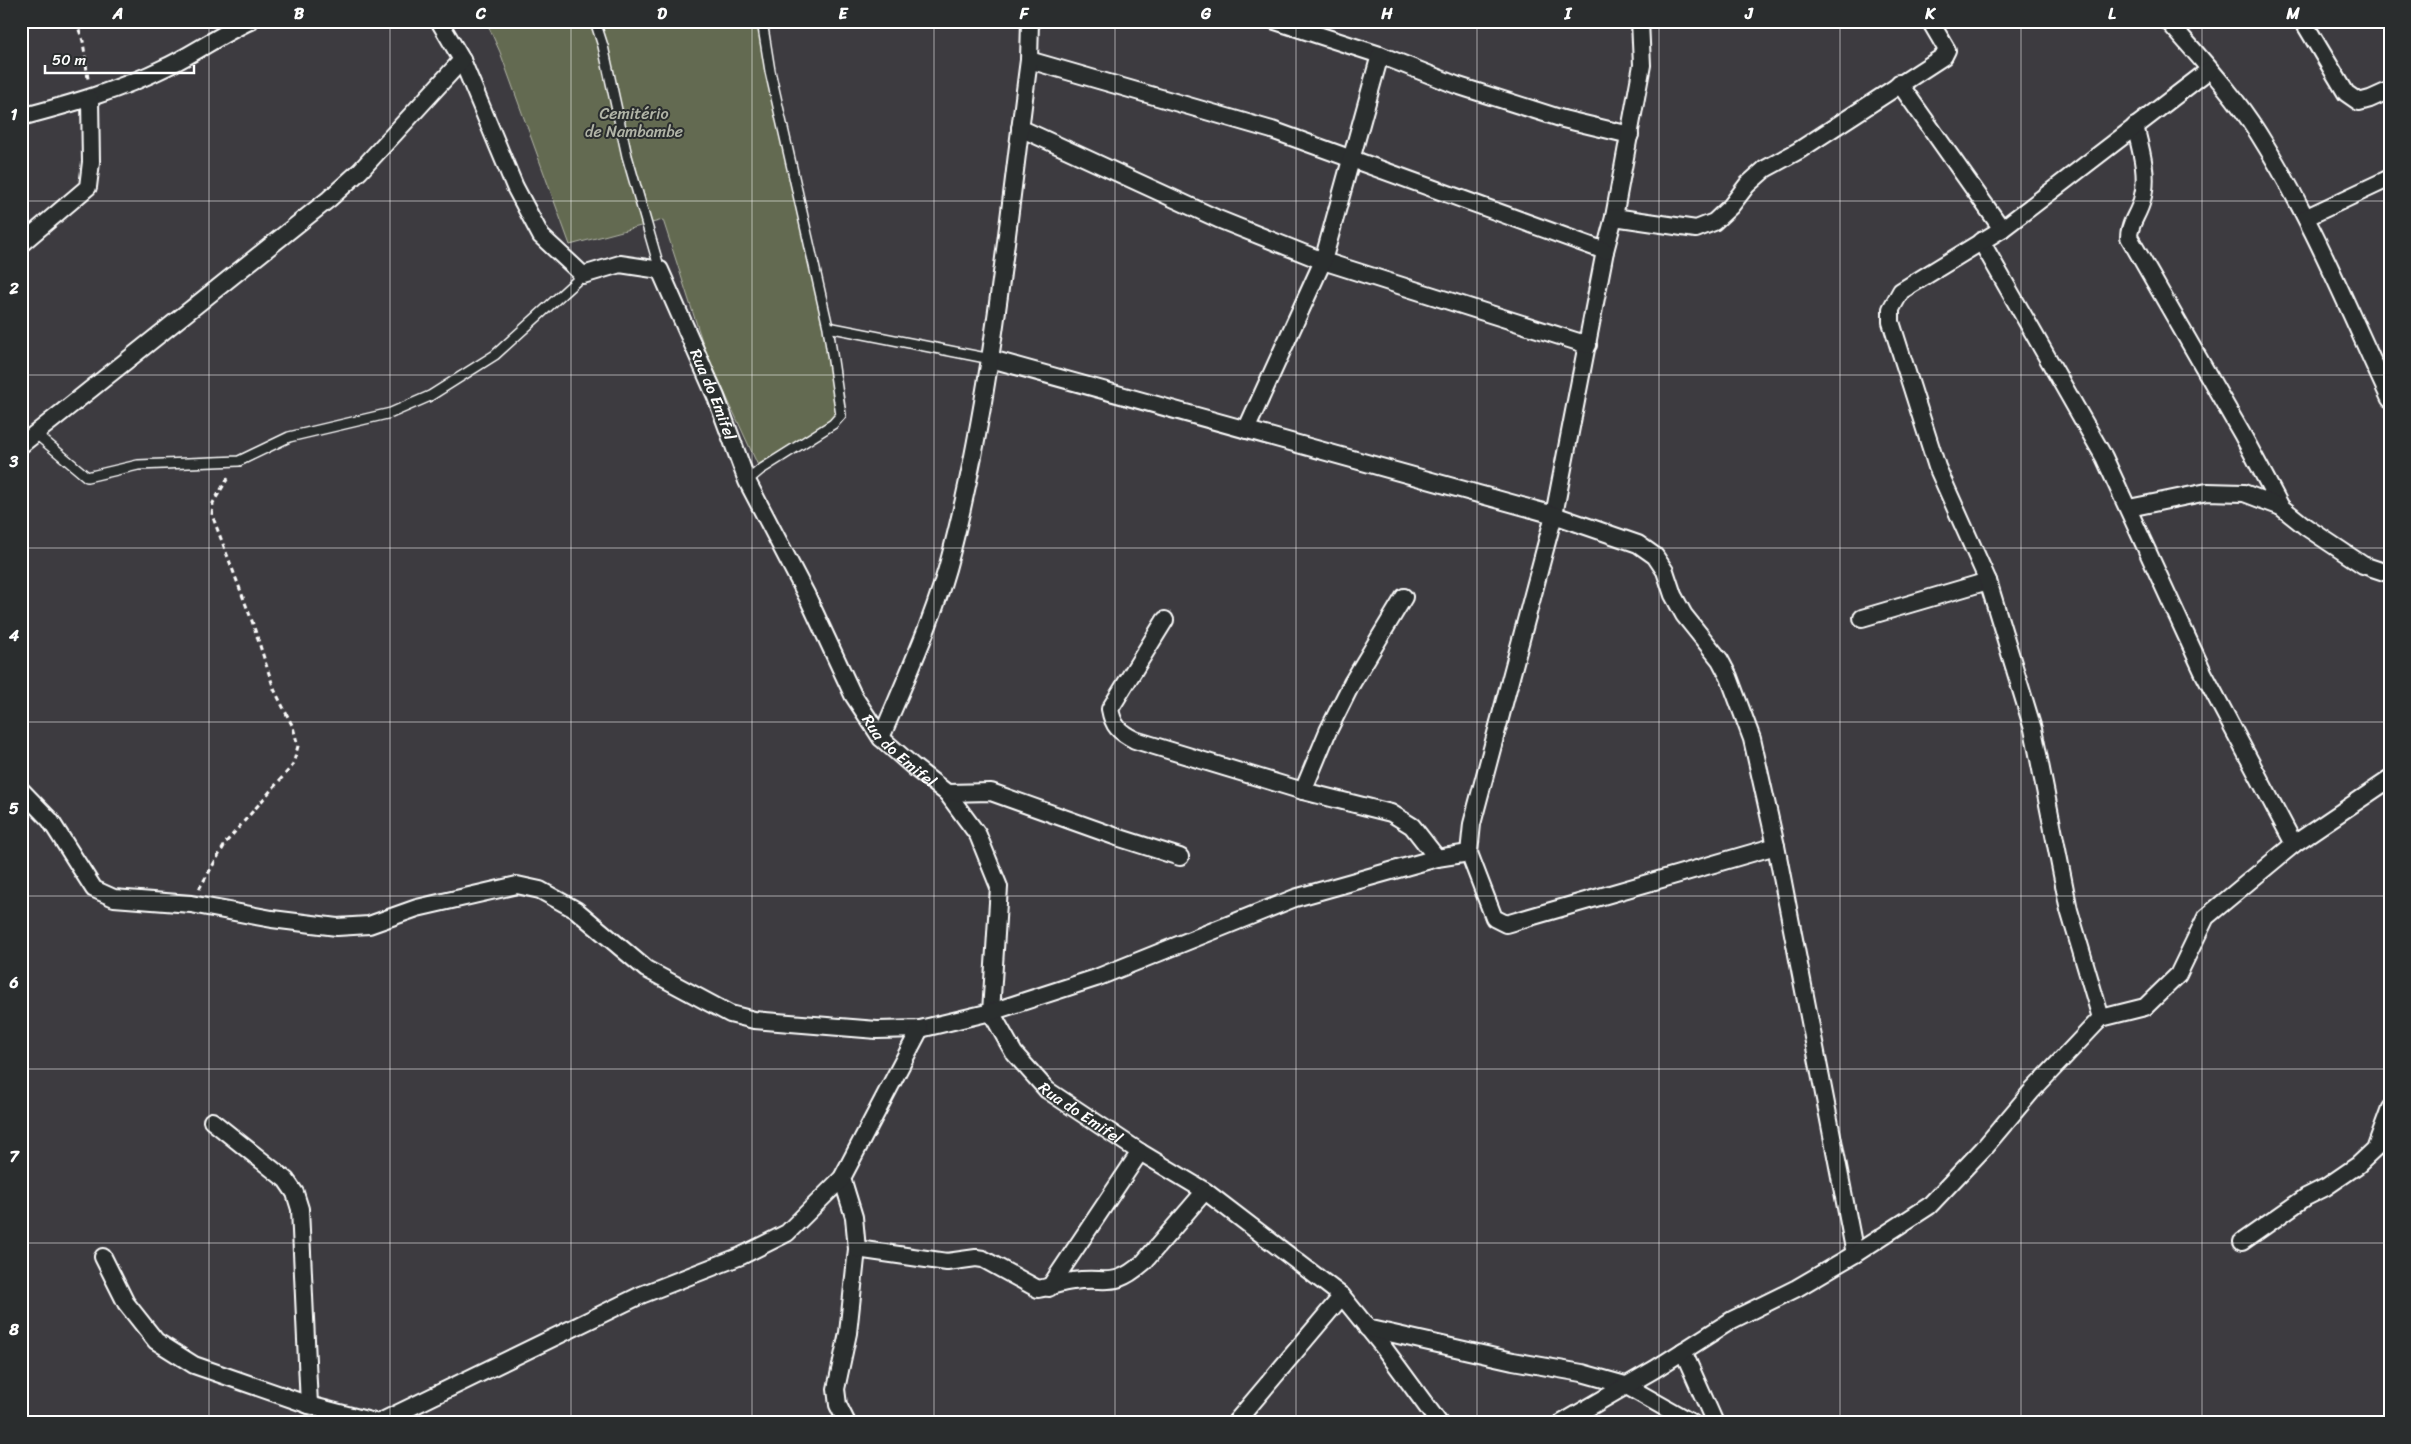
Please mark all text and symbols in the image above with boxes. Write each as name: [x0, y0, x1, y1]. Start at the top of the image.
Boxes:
text: A: [112, 0, 123, 28]
text: B: [294, 0, 305, 28]
text: C: [475, 0, 487, 28]
text: D: [657, 0, 667, 28]
text: E: [839, 0, 849, 28]
text: F: [1019, 0, 1030, 28]
text: G: [1200, 0, 1212, 28]
text: H: [1380, 0, 1393, 28]
text: I: [1564, 0, 1573, 28]
text: J: [1744, 0, 1754, 28]
text: K: [1924, 0, 1936, 28]
text: L: [2108, 0, 2116, 28]
text: M: [2285, 0, 2300, 28]
scale bar: [45, 42, 194, 74]
text: 50 m: [52, 47, 87, 73]
park label: Cemitério de Nambambe: [585, 99, 683, 146]
text: 1: [11, 100, 18, 129]
text: 2: [8, 274, 19, 303]
street label: Rua do Emifel: [682, 344, 745, 444]
text: 3: [9, 447, 19, 476]
text: 4: [8, 621, 19, 650]
street label: Rua do Emifel: [854, 708, 944, 795]
text: 5: [9, 794, 19, 823]
text: 6: [8, 968, 19, 997]
street label: Rua do Emifel: [1031, 1075, 1129, 1152]
text: 7: [9, 1142, 20, 1171]
text: 8: [8, 1315, 19, 1344]

